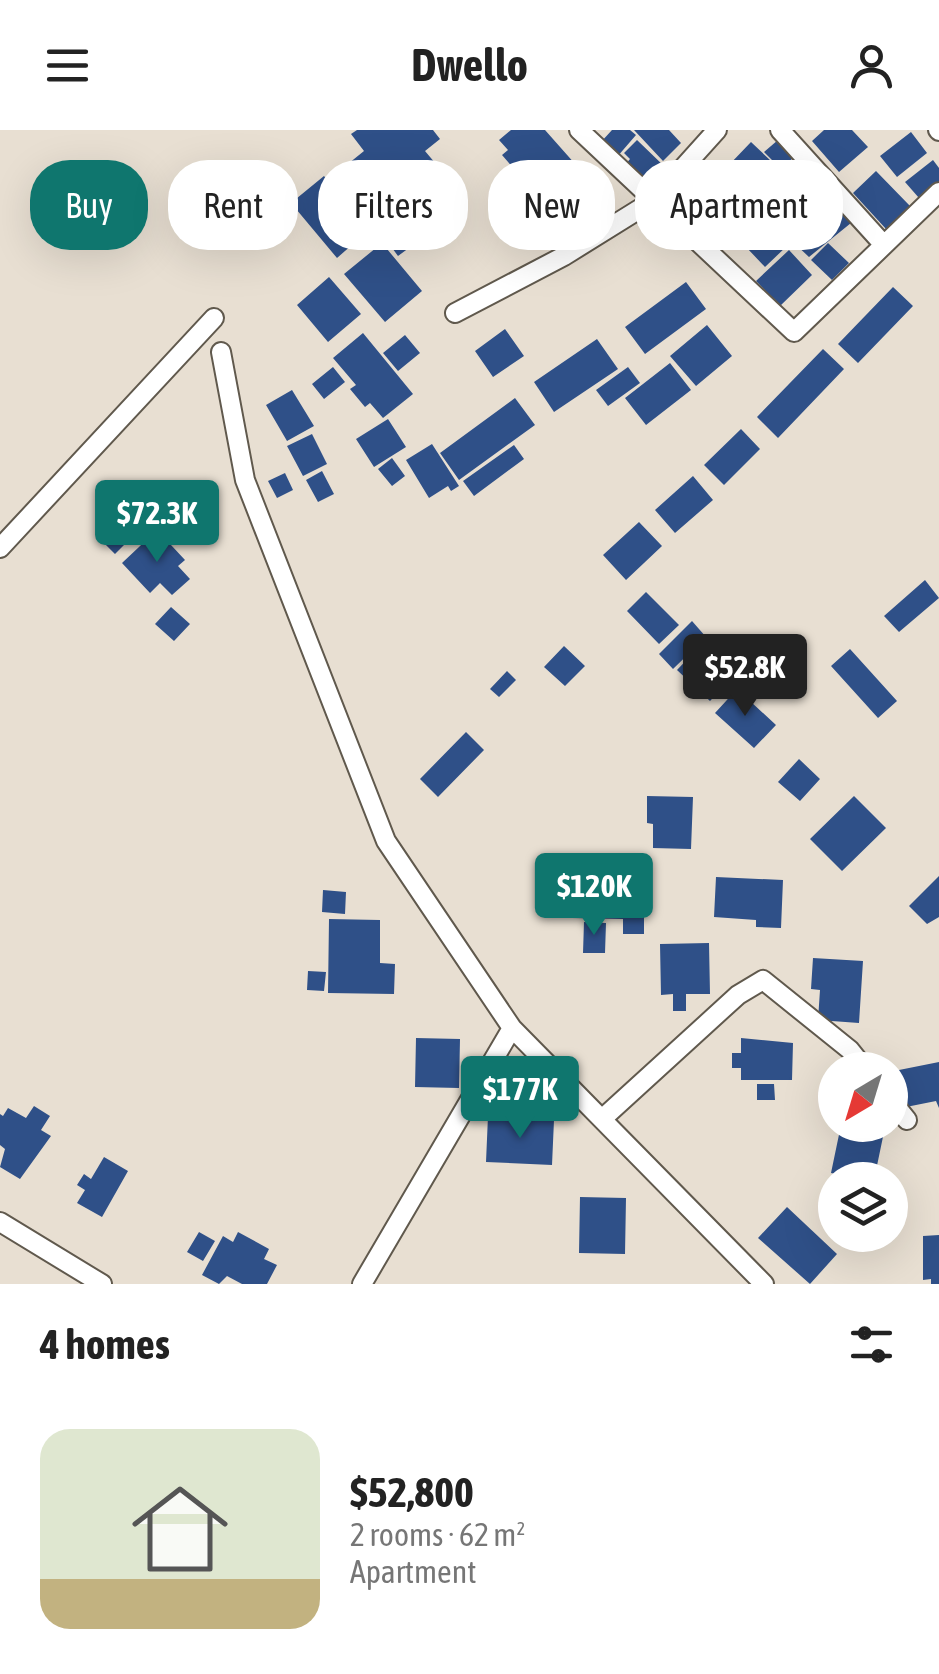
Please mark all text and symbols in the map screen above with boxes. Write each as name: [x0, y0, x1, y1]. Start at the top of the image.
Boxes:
icon: menu: [40, 38, 95, 93]
icon: person: [844, 38, 899, 93]
text: Dwello: [411, 39, 528, 91]
chip: Buy: [30, 160, 148, 250]
chip: Rent: [168, 160, 298, 250]
chip: Filters: [318, 160, 468, 250]
chip: New: [488, 160, 615, 250]
chip: Apartment: [635, 160, 843, 250]
pin: $72.3K: [76, 480, 238, 565]
text: $72.3K: [117, 494, 197, 531]
pin: $52.8K: [664, 634, 826, 719]
text: $52.8K: [705, 648, 785, 685]
pin: $120K: [524, 853, 664, 938]
text: $120K: [557, 867, 631, 904]
north arrow: [818, 1052, 908, 1142]
map controls: [818, 1052, 908, 1252]
pin: $177K: [450, 1056, 590, 1141]
text: $177K: [483, 1070, 557, 1107]
button: layers: [818, 1162, 908, 1252]
icon: filters: [844, 1317, 899, 1372]
text: 4 homes: [40, 1320, 170, 1368]
text: $52,800: [350, 1468, 474, 1516]
icon: home: [120, 1469, 240, 1589]
text: 2 rooms · 62 m²: [350, 1516, 525, 1553]
text: Apartment: [350, 1553, 476, 1590]

